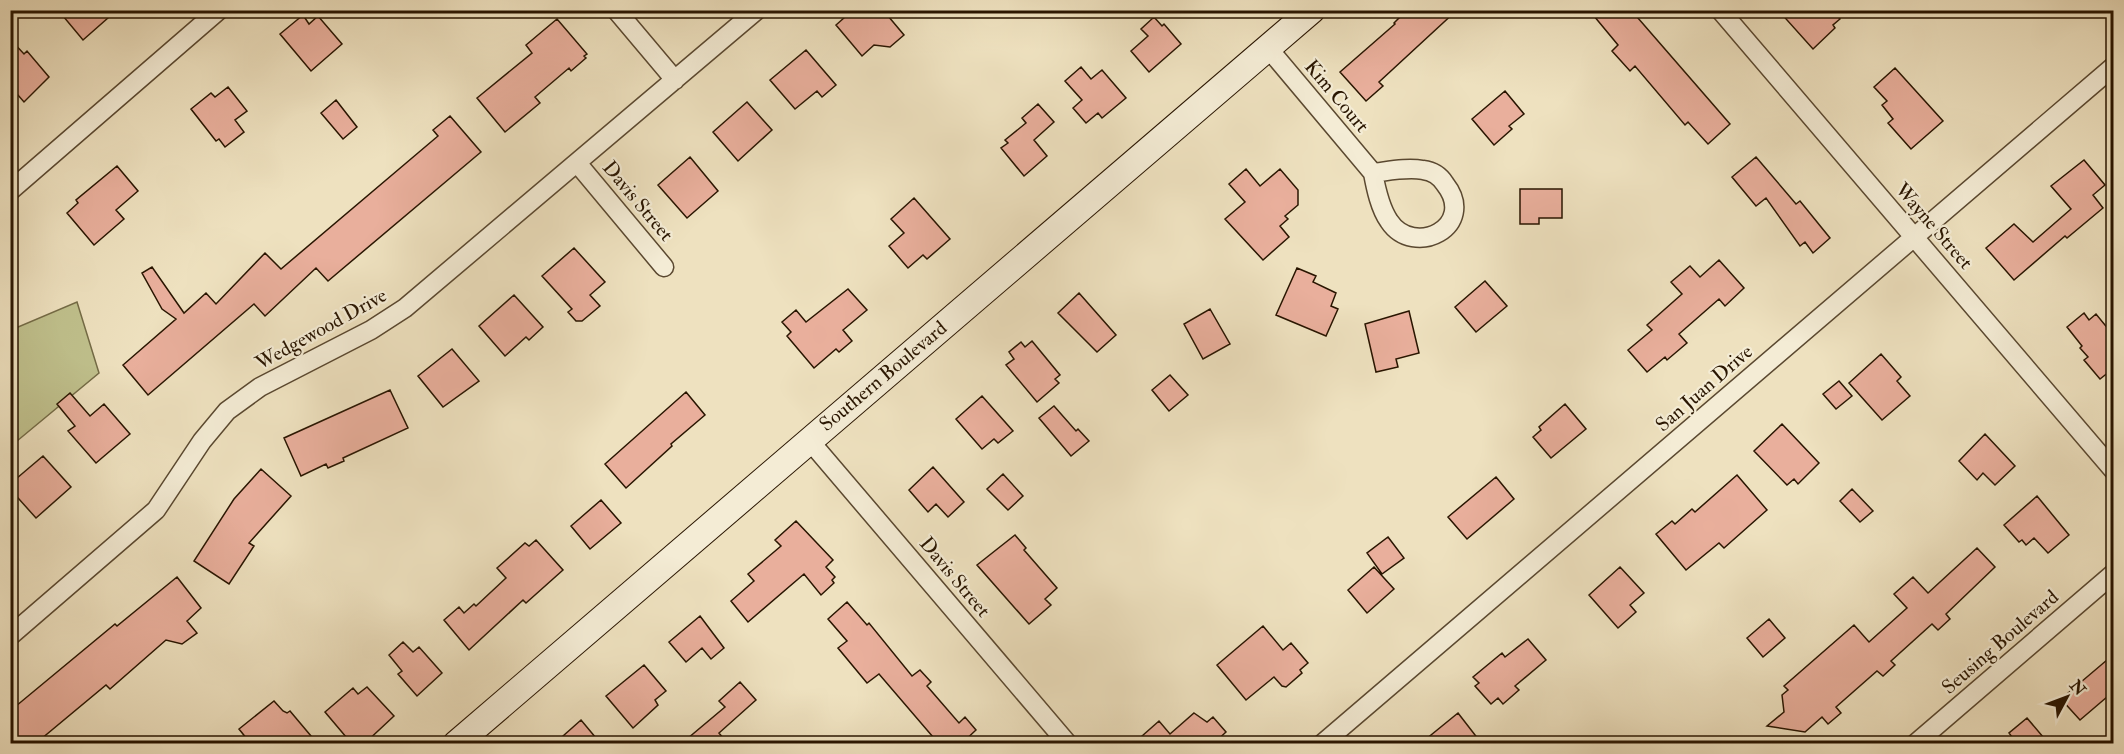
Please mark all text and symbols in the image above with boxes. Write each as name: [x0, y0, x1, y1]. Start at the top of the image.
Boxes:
street label: Kim Court: [1299, 54, 1375, 138]
street label: Davis Street: [597, 156, 679, 247]
street label: Wayne Street: [1889, 177, 1979, 275]
street label: Wedgewood Drive: [250, 283, 391, 376]
street label: Southern Boulevard: [814, 315, 952, 437]
street label: San Juan Drive: [1650, 339, 1758, 437]
street label: Davis Street: [914, 532, 996, 623]
street label: Seusing Boulevard: [1936, 584, 2064, 700]
north arrow: [2037, 667, 2097, 727]
text: N: [2065, 675, 2090, 700]

